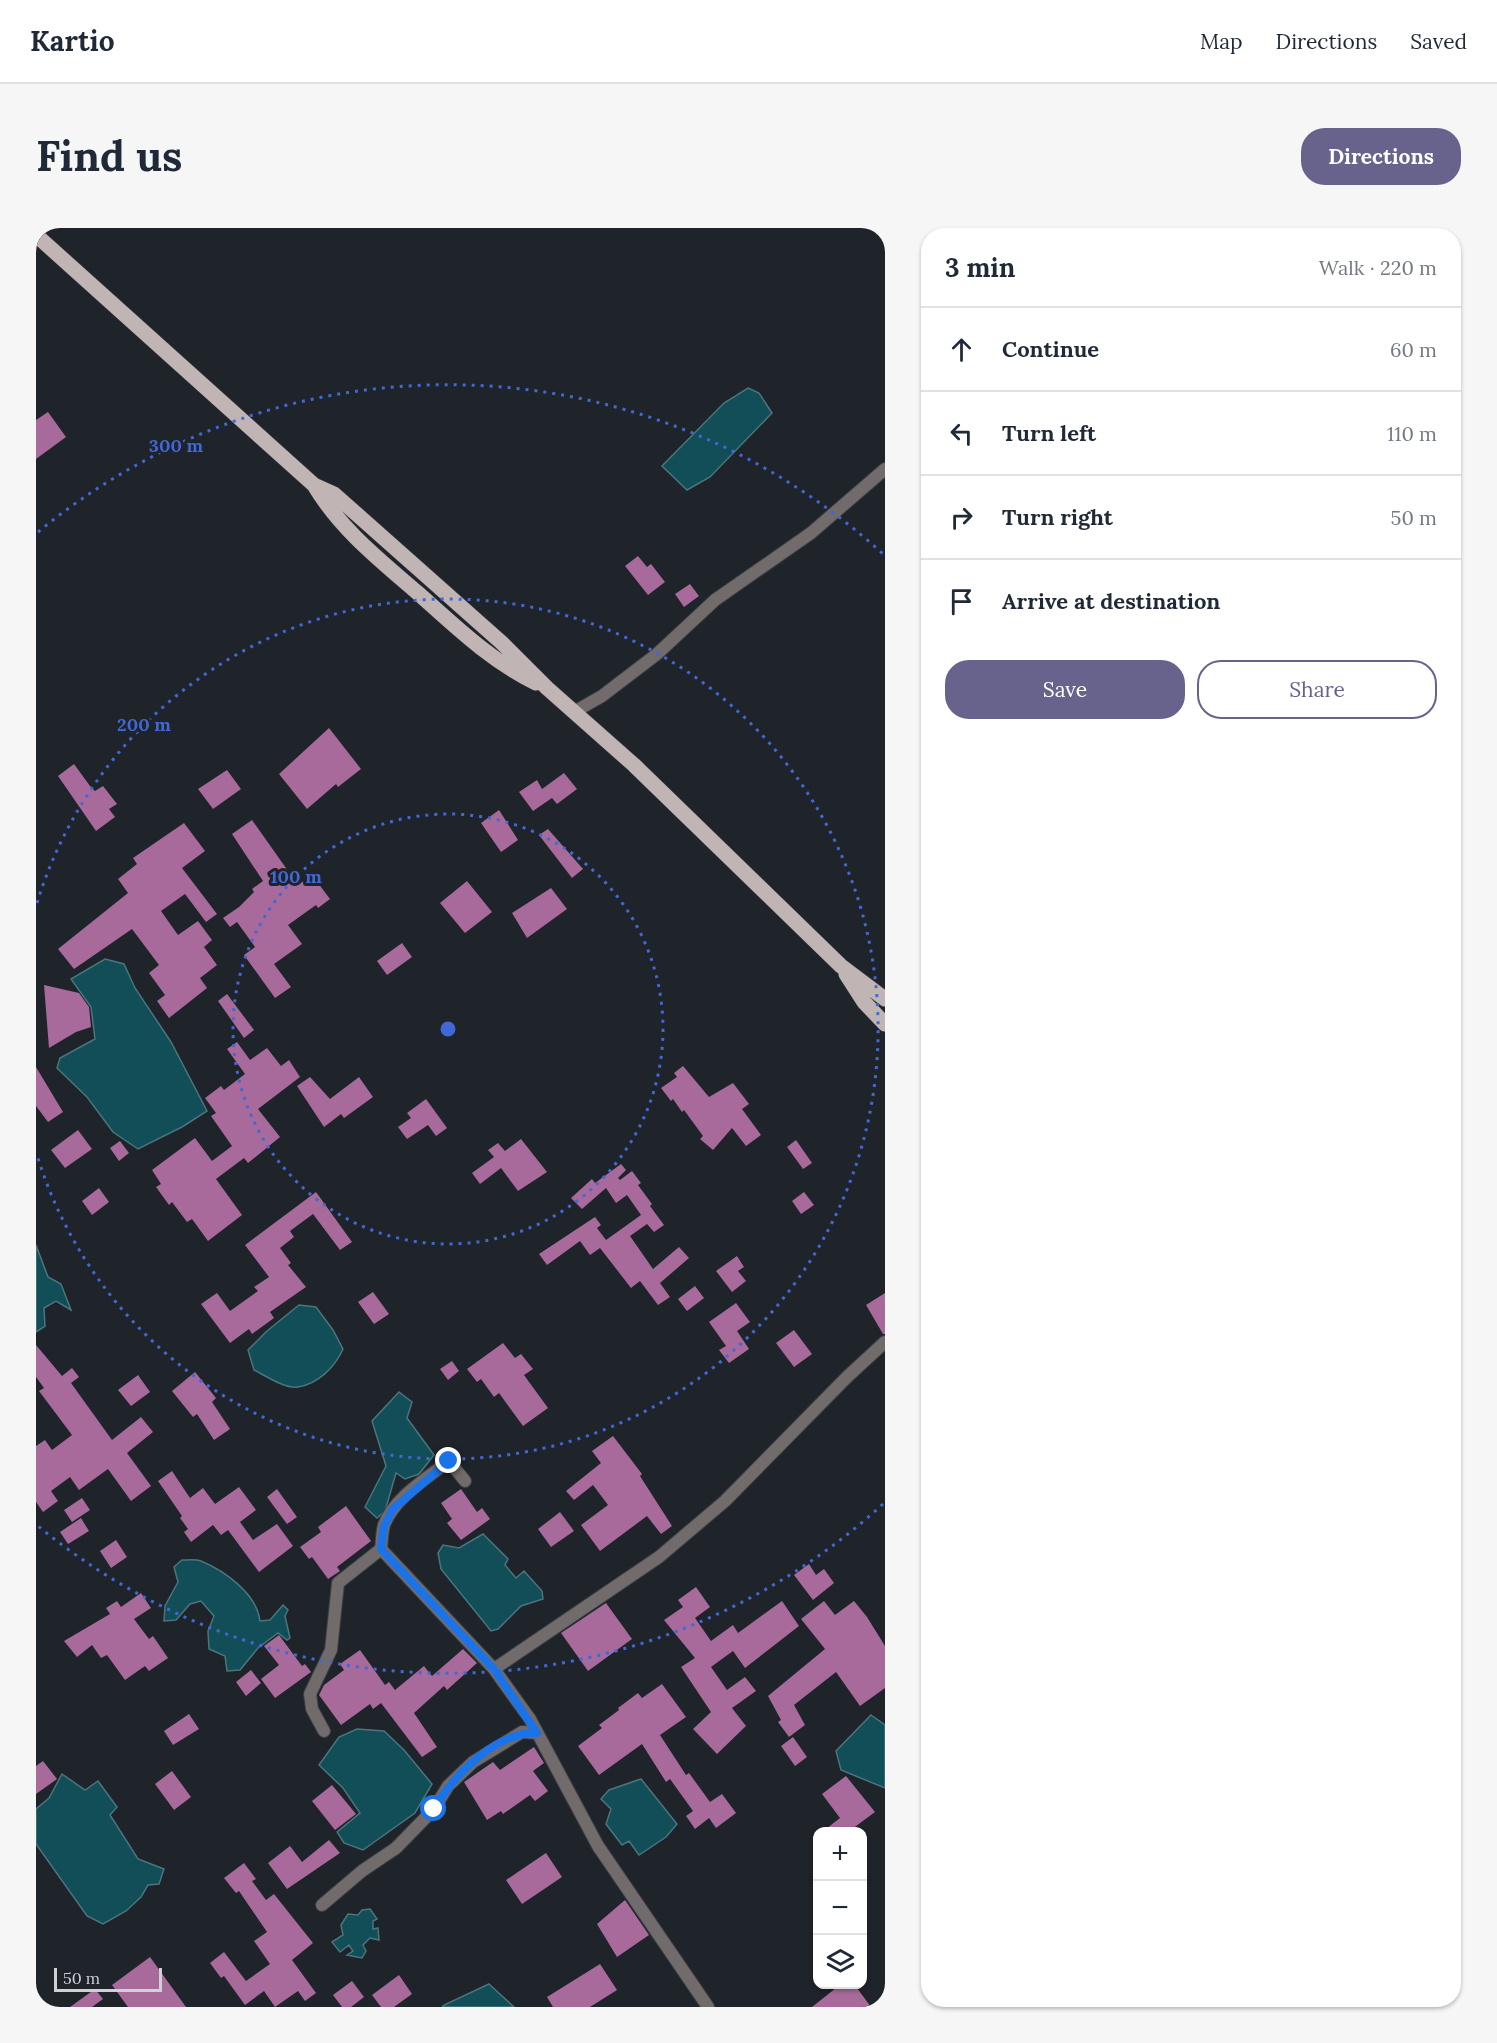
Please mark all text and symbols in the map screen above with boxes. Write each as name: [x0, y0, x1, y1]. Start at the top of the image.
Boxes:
text: Kartio: [30, 23, 114, 59]
text: Map: [1200, 28, 1243, 55]
text: Directions: [1276, 28, 1377, 55]
text: Saved: [1410, 28, 1467, 55]
button: Directions: [1301, 128, 1461, 185]
text: Find us: [36, 129, 182, 183]
text: 3 min: [945, 251, 1015, 284]
text: Walk · 220 m: [1319, 255, 1437, 280]
icon: ahead: [945, 333, 978, 366]
text: Continue: [1002, 335, 1099, 363]
text: 60 m: [1390, 337, 1437, 362]
icon: left: [945, 417, 978, 450]
text: Turn left: [1002, 419, 1096, 447]
text: 110 m: [1387, 421, 1437, 446]
text: 300 m: [149, 434, 204, 457]
icon: right: [945, 501, 978, 534]
text: Turn right: [1002, 503, 1113, 531]
text: 50 m: [1391, 505, 1437, 530]
icon: arrive: [945, 585, 978, 618]
text: Arrive at destination: [1002, 587, 1220, 615]
button: Save: [945, 660, 1185, 719]
button: Share: [1197, 660, 1437, 719]
text: 200 m: [117, 713, 171, 736]
text: 100 m: [270, 865, 322, 888]
centre of rings: [438, 1019, 458, 1039]
route end: [435, 1447, 461, 1473]
route start: [420, 1795, 446, 1821]
map controls: [813, 1827, 867, 1989]
button: +: [813, 1827, 867, 1881]
button: −: [813, 1881, 867, 1935]
button: layers: [813, 1935, 867, 1989]
scale bar: [54, 1965, 162, 1992]
text: 50 m: [63, 1968, 100, 1988]

